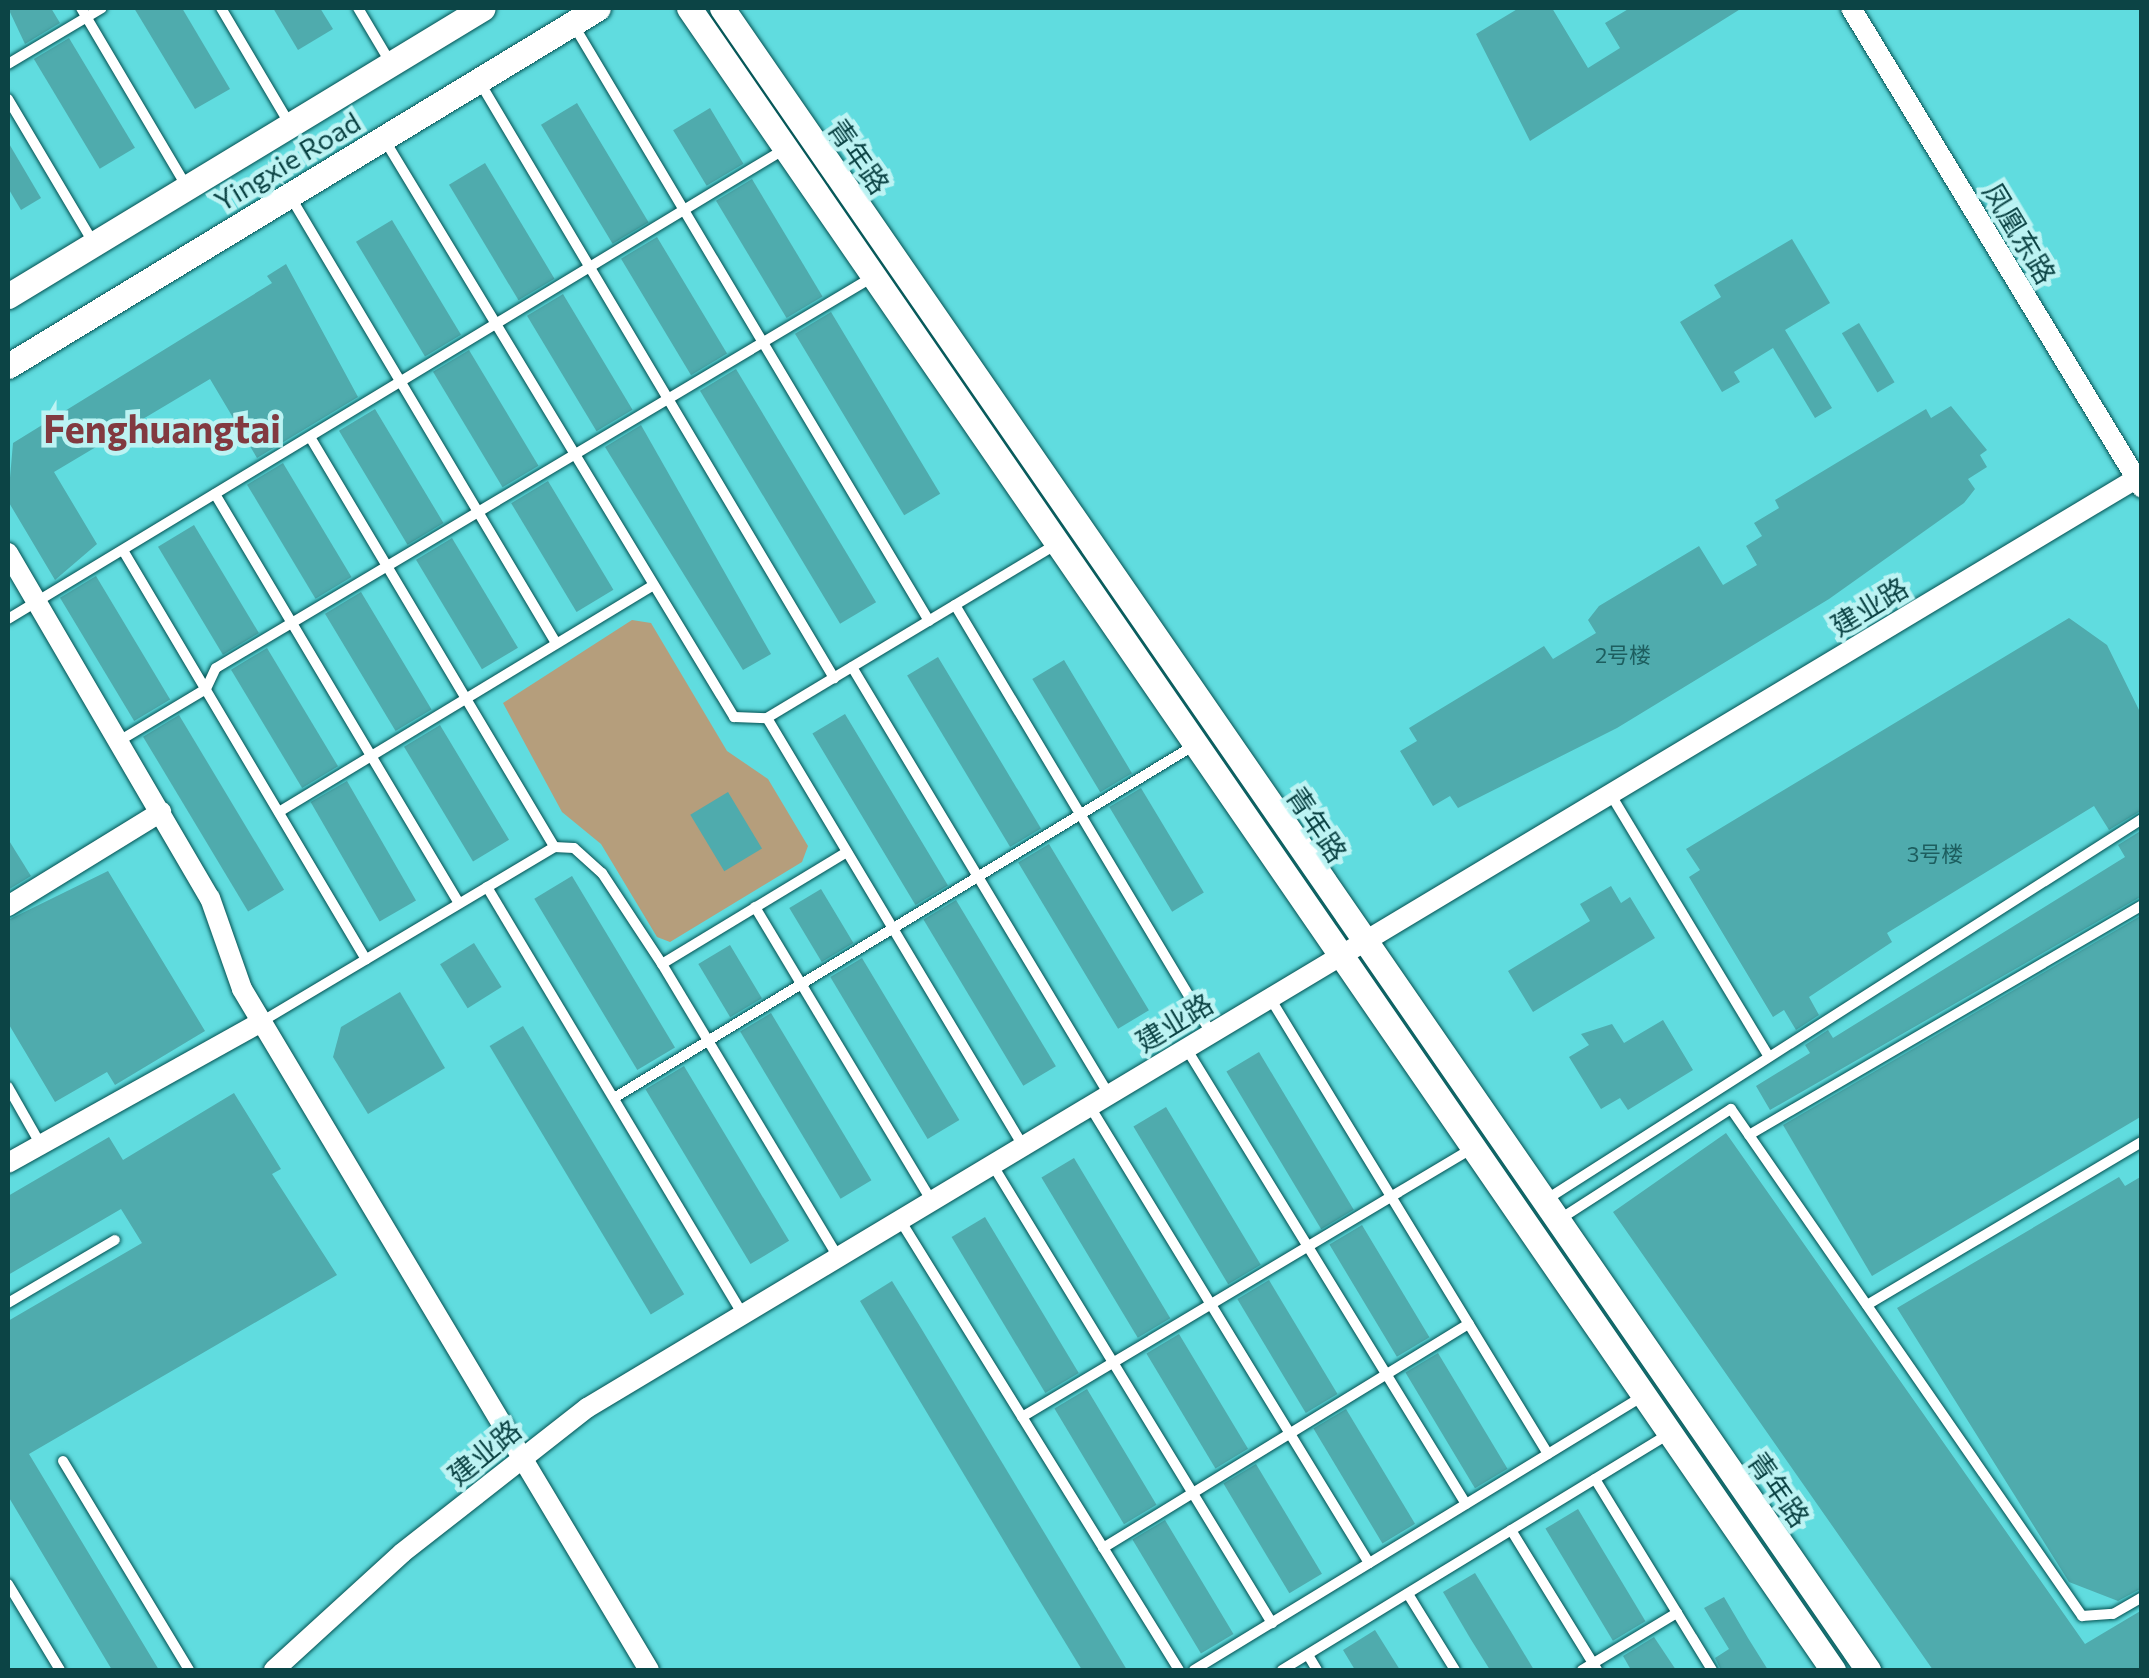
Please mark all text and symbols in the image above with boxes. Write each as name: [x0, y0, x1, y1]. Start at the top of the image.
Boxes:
street label: Yingxie Road: [208, 104, 366, 218]
street label: 青年路: [821, 112, 897, 200]
street label: 凤凰东路: [1977, 176, 2063, 290]
district label: Fenghuangtai: [43, 405, 281, 451]
street label: 建业路: [1824, 570, 1914, 642]
house number: 2号楼: [1595, 642, 1651, 668]
street label: 青年路: [1280, 780, 1354, 868]
house number: 3号楼: [1907, 841, 1963, 867]
street label: 建业路: [1129, 986, 1219, 1058]
street label: 建业路: [441, 1413, 527, 1491]
street label: 青年路: [1741, 1445, 1817, 1533]

